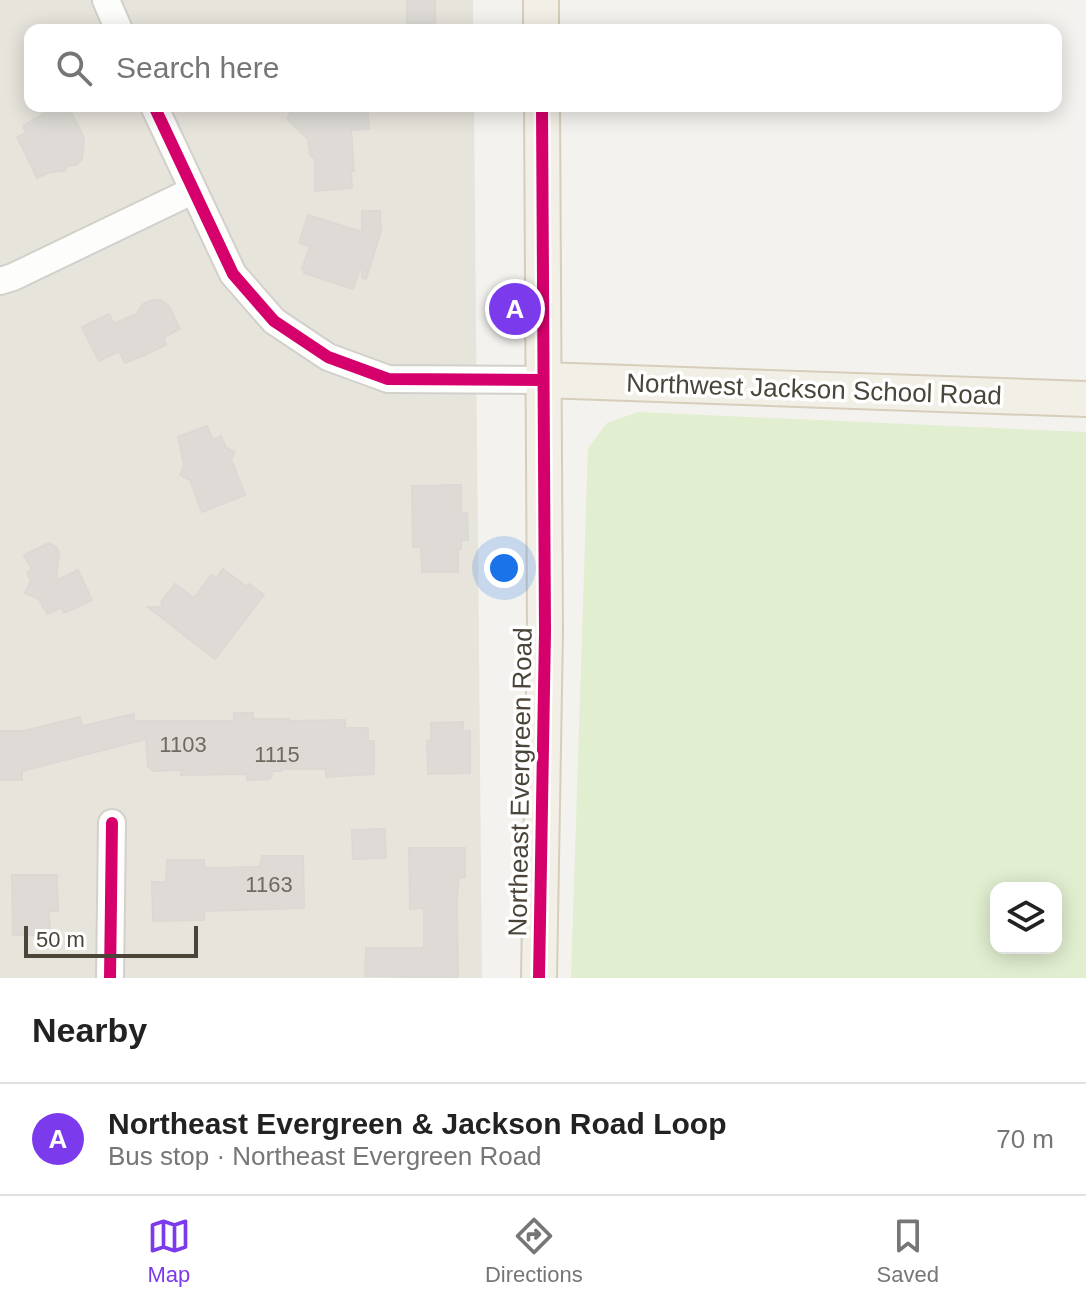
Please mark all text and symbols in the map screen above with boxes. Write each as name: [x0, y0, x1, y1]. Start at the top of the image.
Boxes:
search box: [24, 24, 1062, 112]
icon: search: [52, 46, 96, 90]
text: Search here: [116, 51, 279, 84]
pin: A: [489, 279, 541, 339]
street label: Northwest Jackson School Road: [626, 367, 1002, 411]
your location: [484, 548, 524, 588]
street label: Northeast Evergreen Road: [502, 627, 538, 937]
house number: 1103: [159, 732, 207, 757]
house number: 1115: [254, 742, 300, 767]
house number: 1163: [245, 872, 293, 897]
map controls: [990, 882, 1062, 954]
button: layers: [990, 882, 1062, 954]
scale bar: [24, 922, 198, 958]
text: 50 m: [36, 927, 85, 952]
text: Nearby: [32, 1011, 147, 1049]
text: Northeast Evergreen & Jackson Road Loop: [108, 1107, 727, 1140]
text: A: [49, 1124, 67, 1154]
text: 70 m: [996, 1124, 1054, 1154]
text: Bus stop · Northeast Evergreen Road: [108, 1141, 542, 1171]
tab: Map: [147, 1214, 191, 1288]
tab: Directions: [485, 1214, 583, 1288]
tab: Saved: [877, 1214, 939, 1288]

